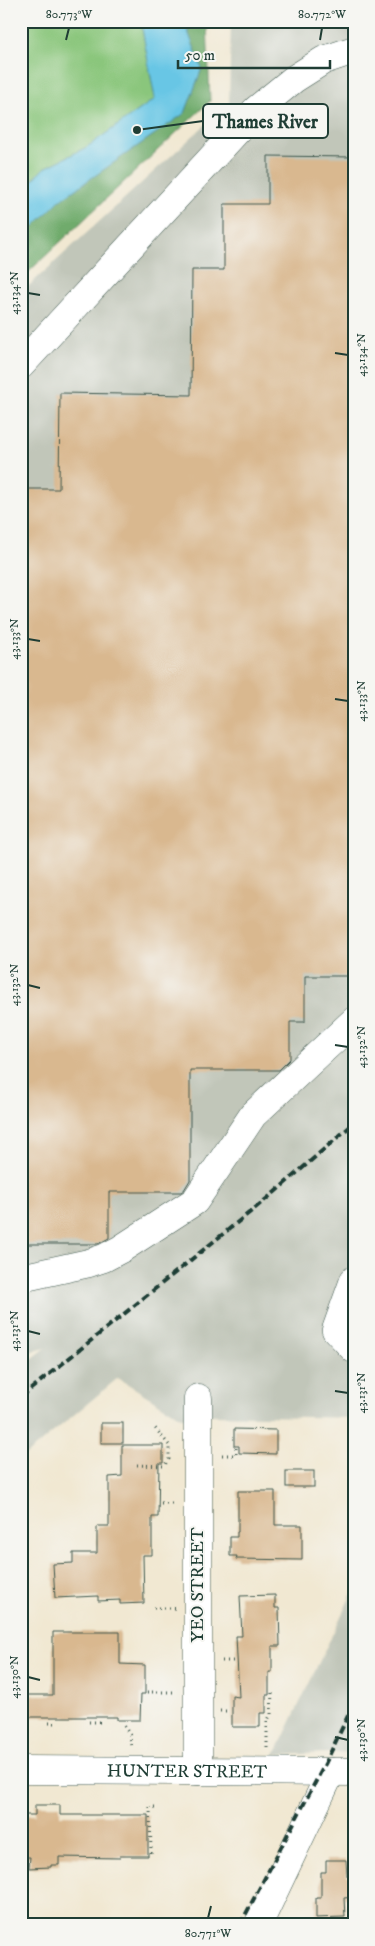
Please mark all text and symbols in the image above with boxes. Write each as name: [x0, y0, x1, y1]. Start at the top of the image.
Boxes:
text: 80.773°W: [46, 7, 93, 22]
text: 80.772°W: [298, 7, 347, 22]
scale bar: [178, 38, 330, 70]
text: 50 m: [185, 46, 215, 65]
callout: Thames River: [203, 104, 328, 138]
text: Thames River: [211, 111, 319, 134]
text: 43.134°N: [7, 271, 22, 315]
text: 43.134°N: [354, 333, 369, 377]
text: 43.133°N: [7, 618, 22, 660]
text: 43.133°N: [354, 680, 369, 722]
text: 43.132°N: [7, 964, 22, 1006]
text: 43.132°N: [354, 1026, 369, 1068]
text: 43.131°N: [7, 1310, 22, 1352]
text: 43.131°N: [354, 1372, 369, 1414]
street label: YEO STREET: [187, 1527, 209, 1643]
text: 43.130°N: [7, 1655, 22, 1699]
text: 43.130°N: [354, 1718, 369, 1762]
street label: HUNTER STREET: [107, 1761, 268, 1783]
text: 80.771°W: [185, 1926, 232, 1941]

